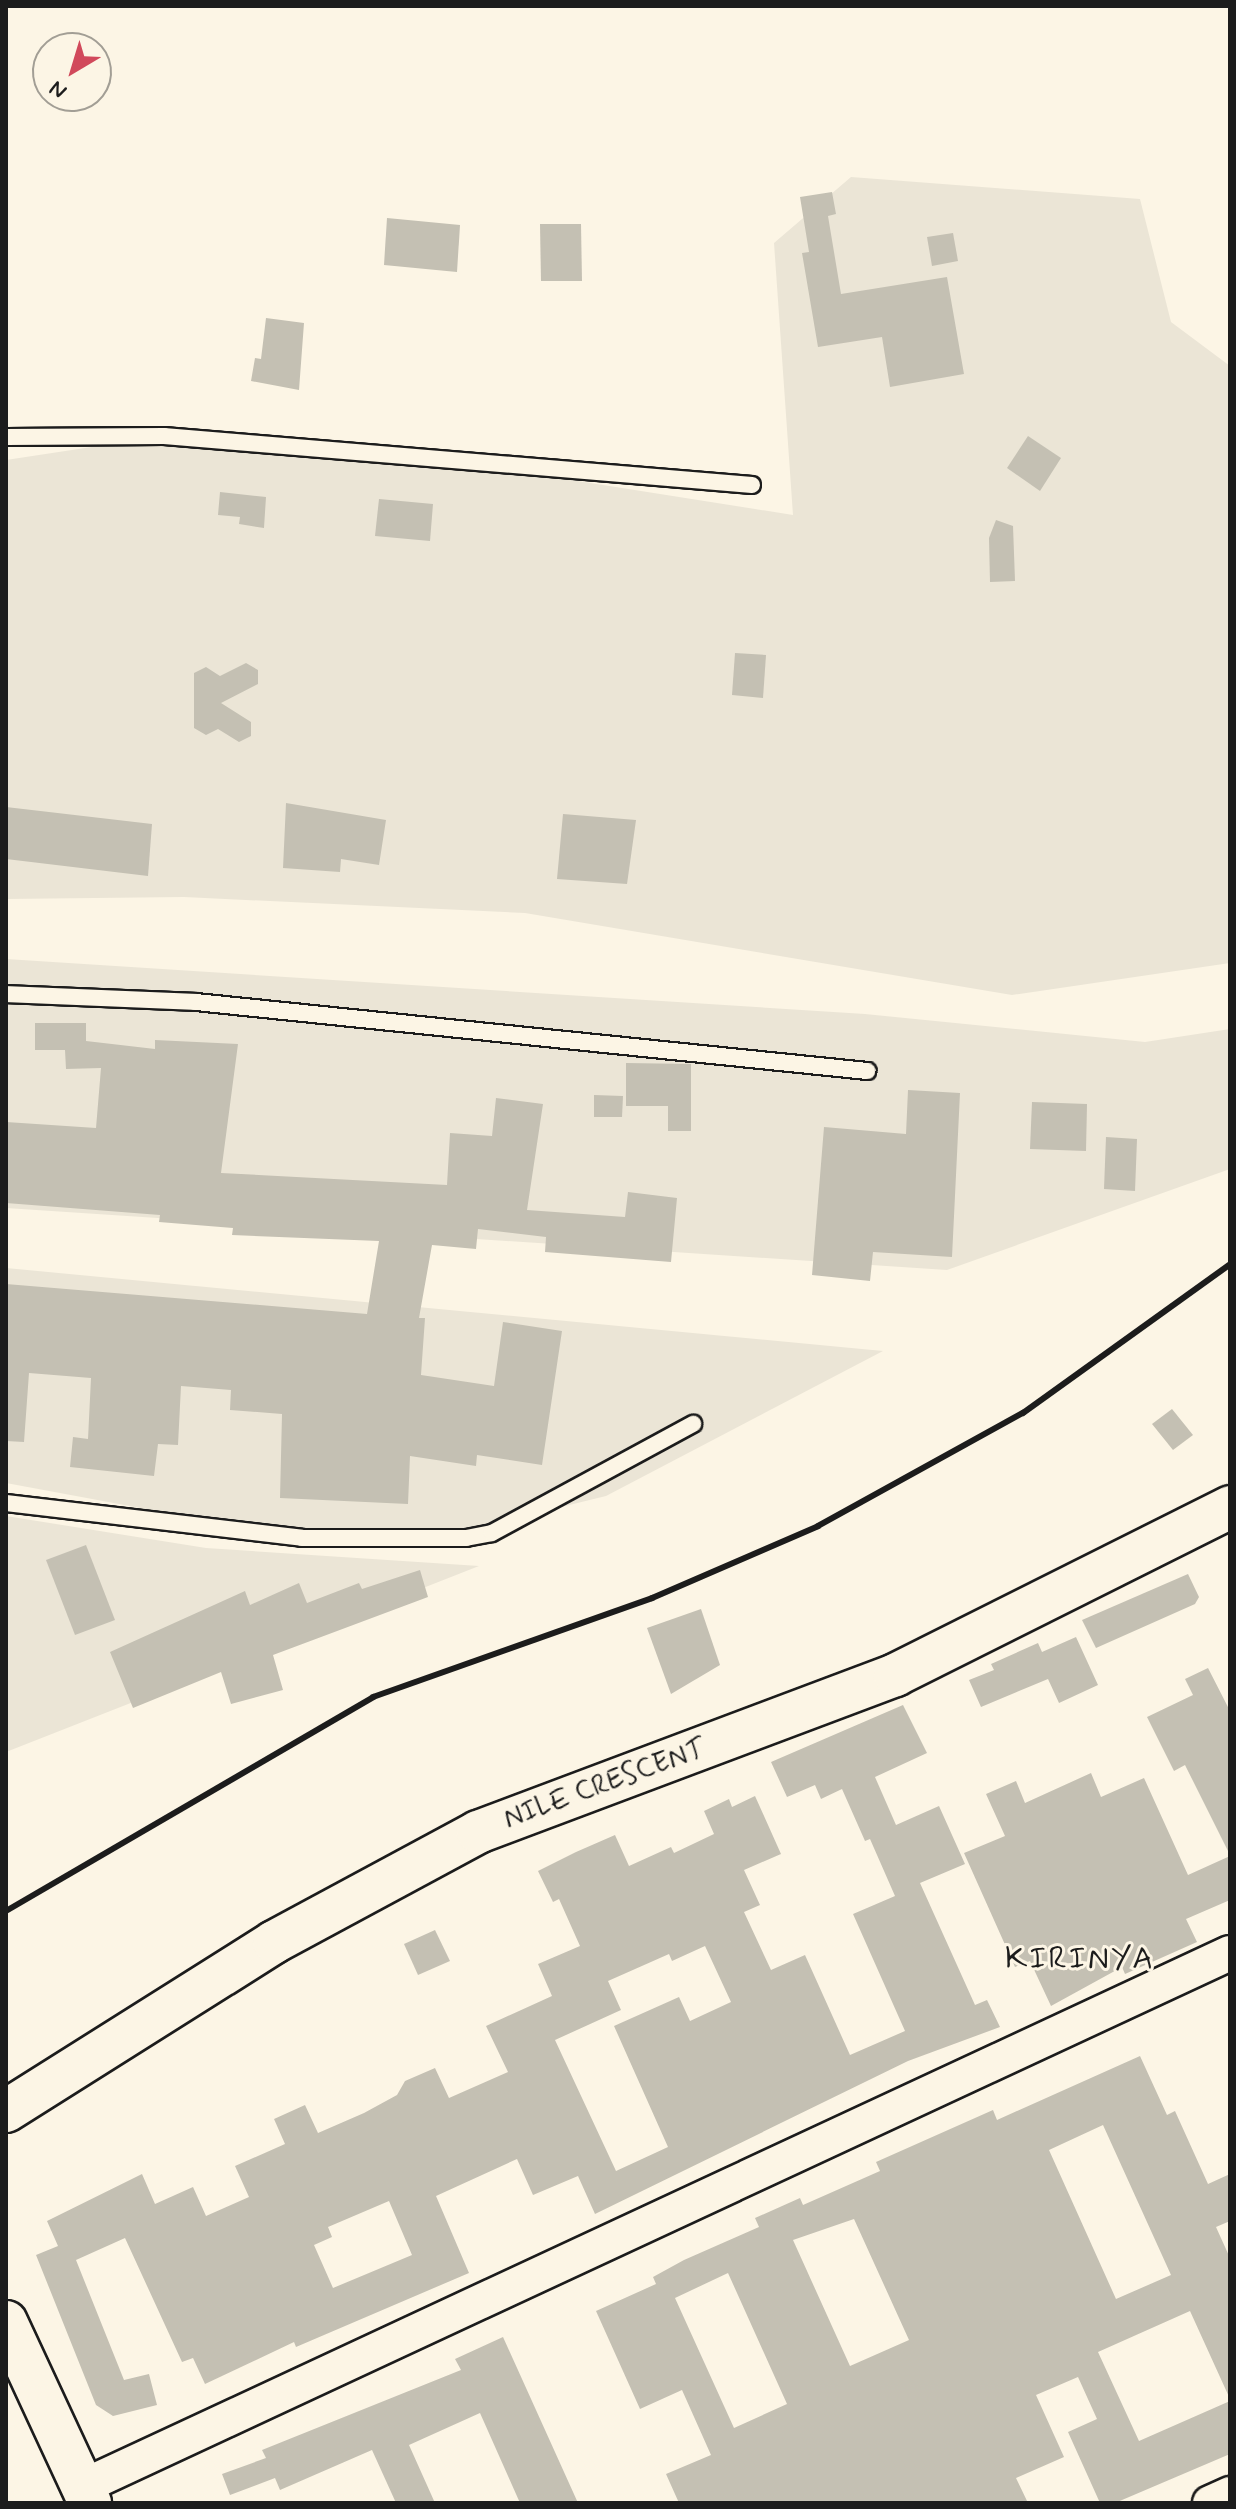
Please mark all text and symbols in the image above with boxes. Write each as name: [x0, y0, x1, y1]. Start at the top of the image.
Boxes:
north arrow: [32, 32, 112, 112]
text: N: [44, 74, 73, 105]
street label: NILE CRESCENT: [496, 1731, 714, 1839]
district label: KIRINYA: [1005, 1940, 1155, 1978]

